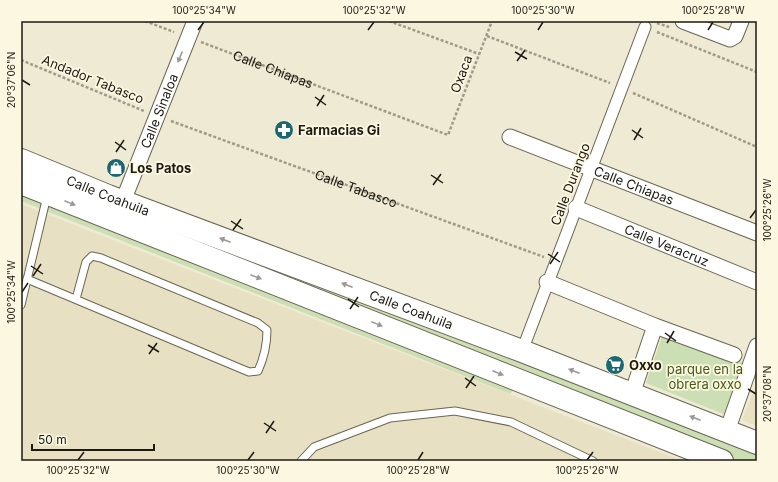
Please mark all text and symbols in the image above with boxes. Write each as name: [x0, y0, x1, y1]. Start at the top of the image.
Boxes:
text: 100°25'34"W: [172, 4, 236, 16]
text: 100°25'32"W: [342, 4, 406, 16]
text: 100°25'30"W: [511, 4, 575, 16]
text: 100°25'28"W: [681, 4, 745, 16]
street label: Calle Chiapas: [231, 47, 315, 92]
street label: Andador Tabasco: [40, 51, 146, 107]
text: 20°37'06"N: [5, 52, 17, 108]
one-way arrow: [177, 52, 183, 64]
street label: Oxaca: [447, 53, 475, 95]
street label: Calle Sinaloa: [137, 71, 181, 151]
pharmacy icon: Farmacias Gi: [273, 119, 295, 141]
place label: Farmacias Gi: [298, 122, 380, 138]
street label: Calle Durango: [547, 140, 593, 227]
shop icon: Los Patos: [105, 157, 127, 179]
place label: Los Patos: [130, 160, 191, 176]
street label: Calle Chiapas: [592, 162, 676, 208]
street label: Calle Tabasco: [313, 166, 400, 211]
street label: Calle Coahuila: [64, 172, 152, 219]
text: 100°25'26"W: [761, 178, 773, 242]
one-way arrow: [65, 201, 77, 207]
street label: Calle Veracruz: [622, 221, 711, 269]
one-way arrow: [219, 236, 231, 242]
text: 100°25'34"W: [5, 260, 17, 324]
one-way arrow: [251, 274, 263, 280]
one-way arrow: [341, 282, 353, 288]
street label: Calle Coahuila: [367, 287, 455, 332]
one-way arrow: [372, 322, 384, 328]
supermarket icon: Oxxo: [604, 354, 626, 376]
place label: Oxxo: [629, 357, 662, 373]
park label: parque en la obrera oxxo: [667, 361, 743, 392]
text: 20°37'08"N: [761, 366, 773, 422]
one-way arrow: [568, 368, 579, 374]
one-way arrow: [492, 370, 504, 376]
one-way arrow: [688, 414, 700, 420]
scale bar: [32, 426, 154, 452]
text: 50 m: [38, 432, 67, 447]
text: 100°25'32"W: [46, 464, 110, 476]
text: 100°25'30"W: [216, 464, 280, 476]
text: 100°25'28"W: [386, 464, 450, 476]
text: 100°25'26"W: [555, 464, 619, 476]

